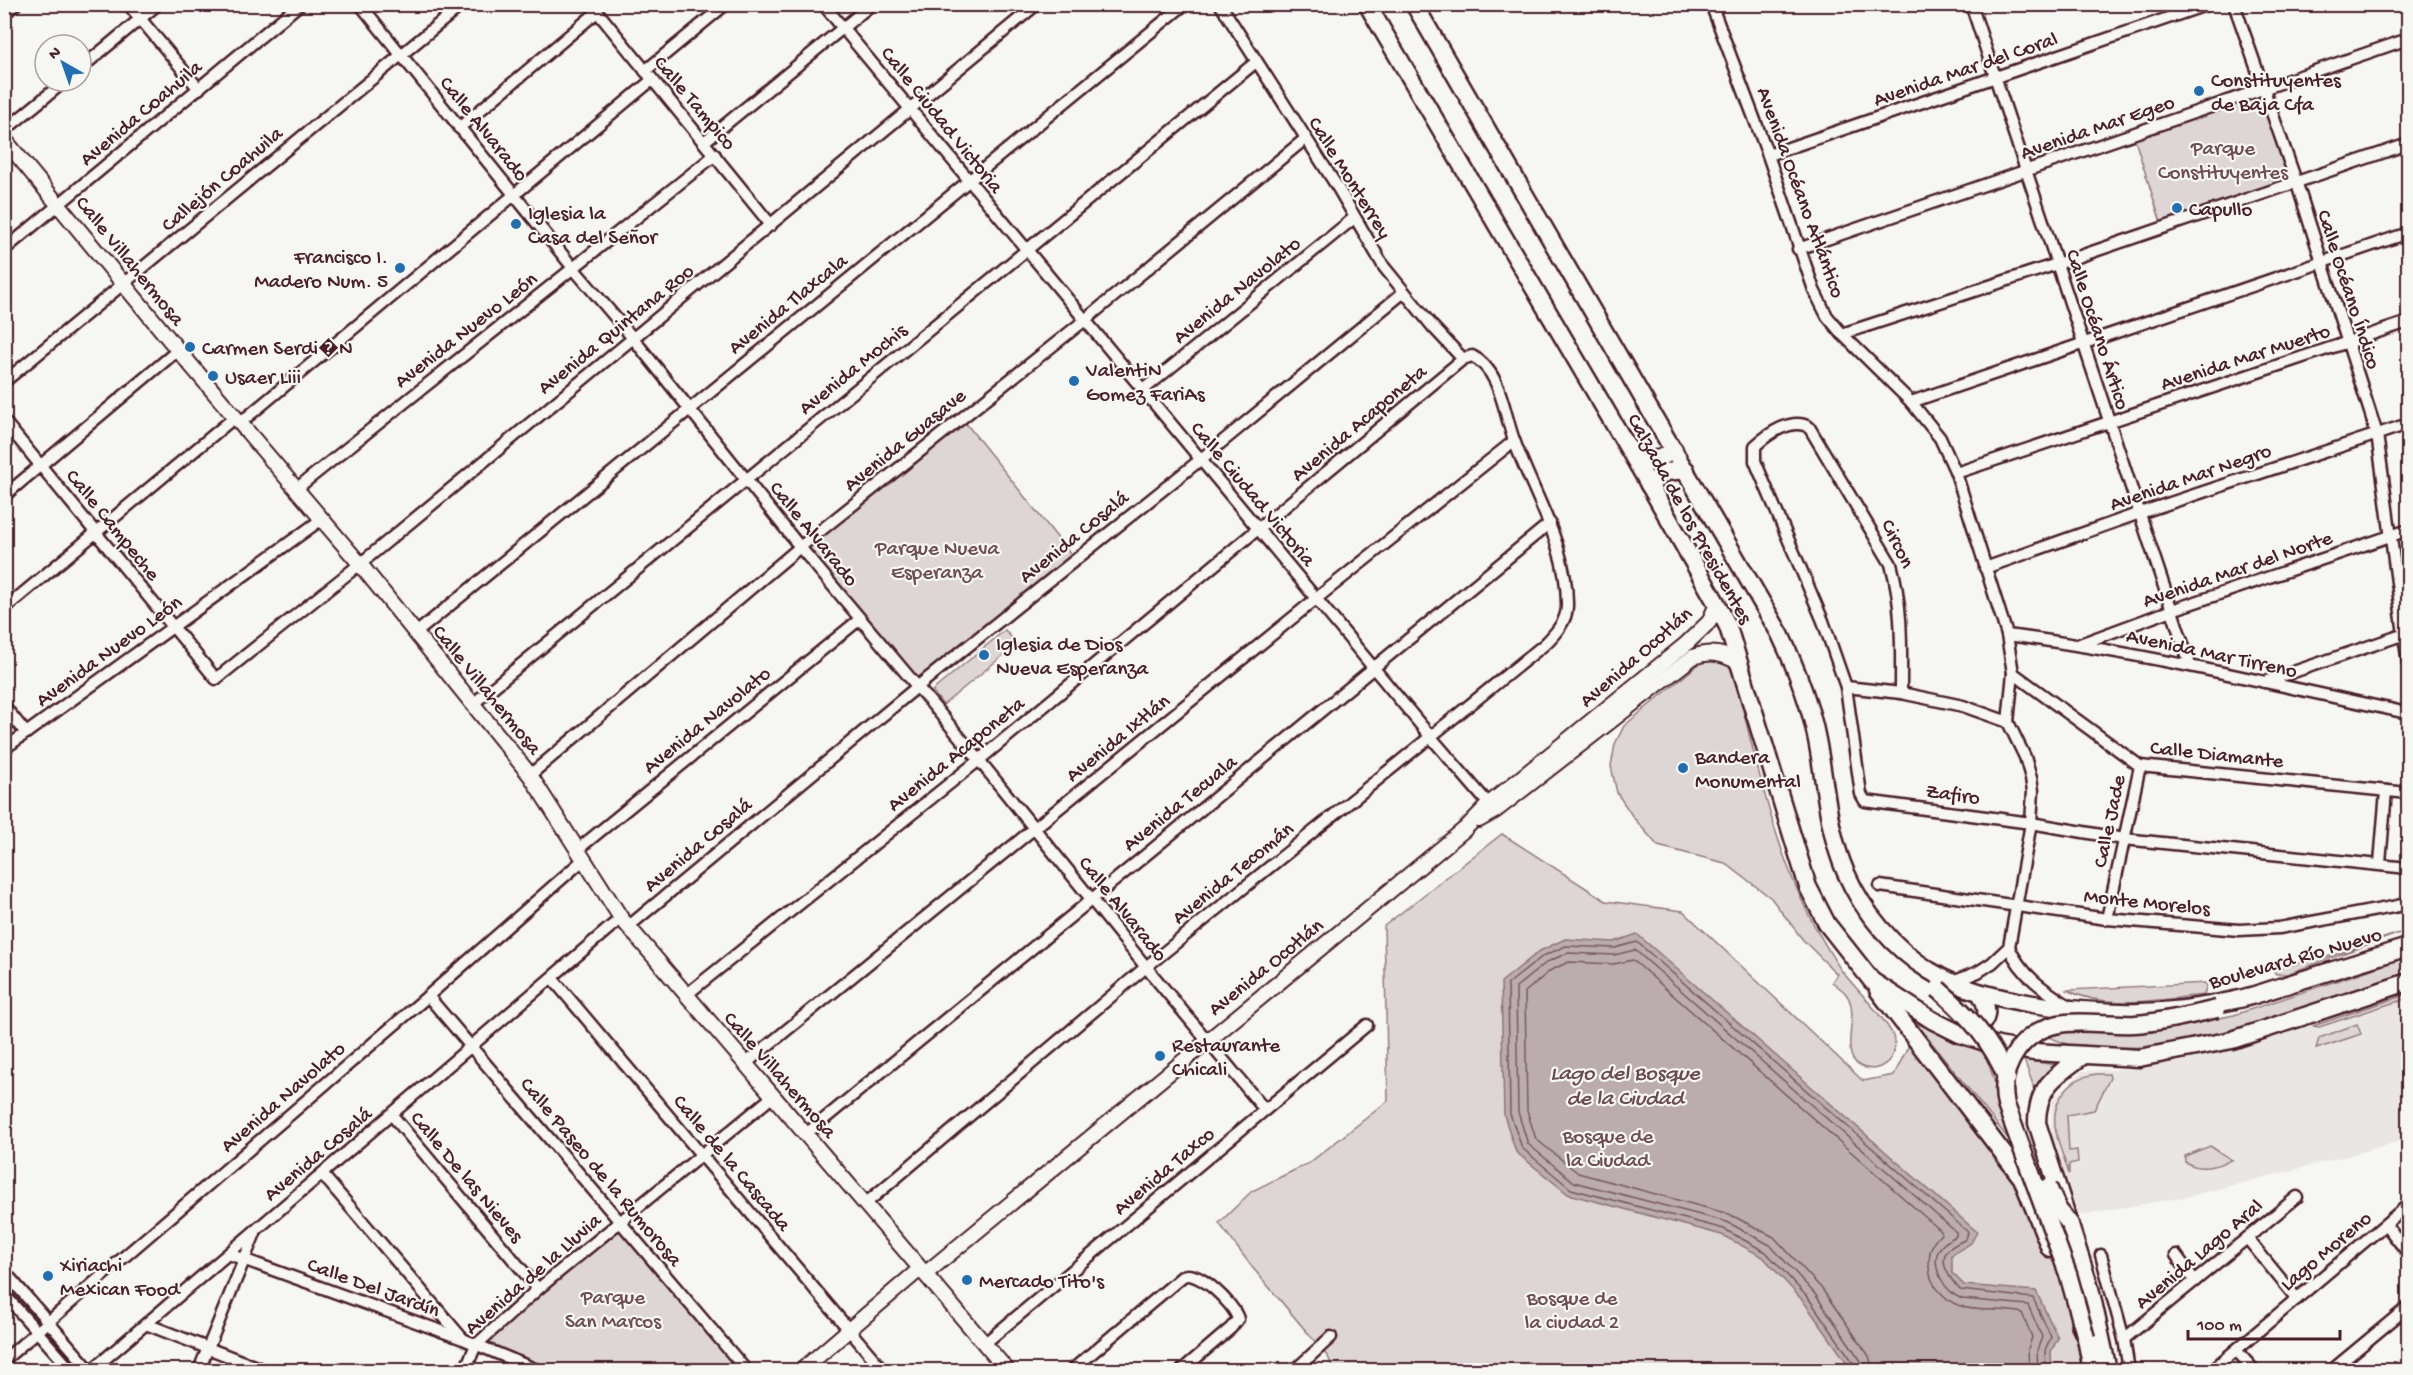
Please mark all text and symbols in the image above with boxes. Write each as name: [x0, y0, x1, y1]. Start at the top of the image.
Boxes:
street label: Avenida Mar del Coral: [1871, 28, 2062, 115]
north arrow: [33, 33, 93, 93]
text: N: [45, 43, 66, 65]
street label: Calle Ciudad Victoria: [873, 43, 1008, 201]
street label: Calle Tampico: [647, 52, 740, 157]
street label: Avenida Coahuila: [76, 55, 209, 173]
place label: Constituyentes de Baja Cfa: [2211, 70, 2342, 119]
street label: Calle Alvarado: [432, 72, 532, 188]
street label: Avenida Océano Atlántico: [1749, 84, 1849, 302]
marker: Constituyentes de Baja Cfa: [2192, 84, 2206, 98]
street label: Avenida Mar Egeo: [2018, 91, 2179, 167]
street label: Calle Monterrey: [1301, 113, 1395, 244]
street label: Callejón Coahuila: [157, 122, 290, 239]
park label: Parque Constituyentes: [2158, 138, 2289, 187]
street label: Calle Villahermosa: [68, 192, 189, 333]
place label: Capullo: [2189, 199, 2252, 224]
marker: Capullo: [2170, 201, 2184, 215]
place label: Iglesia la Casa del Señor: [528, 203, 659, 252]
street label: Calle Océano Índico: [2309, 207, 2384, 373]
marker: Iglesia la Casa del Señor: [509, 217, 523, 231]
street label: Avenida Navolato: [1169, 232, 1307, 351]
street label: Calle Océano Ártico: [2058, 246, 2134, 414]
place label: Francisco I. Madero Num. 5: [254, 247, 388, 296]
street label: Avenida Tlaxcala: [724, 249, 855, 362]
street label: Avenida Quintana Roo: [534, 260, 701, 402]
marker: Francisco I. Madero Num. 5: [393, 261, 407, 275]
street label: Avenida Nuevo León: [391, 268, 544, 395]
street label: Avenida Mochis: [795, 319, 914, 422]
street label: Avenida Mar Muerto: [2158, 320, 2334, 399]
place label: Carmen Serdi�N: [202, 338, 353, 363]
marker: Carmen Serdi�N: [183, 340, 197, 354]
place label: ValentiN Gomez FariAs: [1085, 360, 1206, 409]
street label: Avenida Acaponeta: [1287, 360, 1434, 489]
place label: Usaer Liii: [225, 367, 301, 392]
marker: Usaer Liii: [206, 369, 220, 383]
marker: ValentiN Gomez FariAs: [1067, 374, 1081, 388]
street label: Avenida Guasave: [840, 384, 973, 499]
street label: Calzada de los Presidentes: [1620, 410, 1757, 630]
street label: Calle Ciudad Victoria: [1183, 418, 1320, 574]
street label: Avenida Mar Negro: [2107, 440, 2275, 519]
street label: Calle Campeche: [59, 465, 165, 588]
street label: Calle Alvarado: [762, 477, 862, 593]
street label: Avenida Cosalá: [1015, 486, 1136, 591]
street label: Circon: [1873, 516, 1918, 573]
street label: Avenida Mar del Norte: [2140, 527, 2337, 615]
park label: Parque Nueva Esperanza: [874, 538, 1000, 587]
street label: Avenida Nuevo León: [32, 591, 188, 714]
street label: Avenida Ocotlán: [1576, 603, 1699, 714]
street label: Calle Villahermosa: [425, 621, 546, 762]
street label: Avenida Mar Tirreno: [2124, 625, 2299, 686]
place label: Iglesia de Dios Nueva Esperanza: [996, 634, 1150, 683]
marker: Iglesia de Dios Nueva Esperanza: [977, 648, 991, 662]
street label: Avenida Navolato: [639, 662, 777, 781]
street label: Avenida Ixtlán: [1062, 690, 1176, 789]
street label: Avenida Acaponeta: [884, 692, 1032, 819]
street label: Calle Diamante: [2149, 737, 2286, 776]
place label: Bandera Monumental: [1694, 747, 1801, 796]
street label: Avenida Tecuala: [1119, 750, 1244, 858]
marker: Bandera Monumental: [1676, 761, 1690, 775]
street label: Calle Jade: [2089, 772, 2134, 870]
street label: Zafiro: [1924, 780, 1981, 813]
street label: Avenida Cosalá: [640, 793, 760, 899]
street label: Avenida Tecomán: [1168, 818, 1300, 931]
street label: Calle Alvarado: [1071, 852, 1171, 968]
street label: Monte Morelos: [2082, 885, 2212, 924]
street label: Avenida Ocotlán: [1204, 914, 1330, 1023]
street label: Boulevard Río Nuevo: [2206, 924, 2385, 997]
street label: Calle Villahermosa: [716, 1008, 841, 1146]
place label: Restaurante Chicali: [1172, 1035, 1281, 1084]
street label: Avenida Navolato: [217, 1038, 352, 1160]
marker: Restaurante Chicali: [1153, 1049, 1167, 1063]
water label: Lago del Bosque de la Ciudad: [1550, 1062, 1701, 1113]
street label: Calle Paseo de la Rumorosa: [513, 1073, 687, 1274]
street label: Calle de la Cascada: [666, 1091, 796, 1239]
street label: Avenida Cosalá: [260, 1102, 380, 1208]
street label: Calle De las Nieves: [403, 1108, 528, 1250]
street label: Avenida Taxco: [1109, 1123, 1221, 1222]
park label: Bosque de la Ciudad: [1562, 1126, 1655, 1175]
street label: Avenida Lago Aral: [2131, 1195, 2269, 1316]
street label: Lago Moreno: [2276, 1207, 2378, 1298]
street label: Avenida de la Lluvia: [461, 1209, 609, 1342]
street label: Calle Del Jardín: [303, 1254, 443, 1325]
place label: Xiriachi Mexican Food: [59, 1255, 181, 1304]
marker: Xiriachi Mexican Food: [41, 1269, 55, 1283]
place label: Mercado Tito's: [979, 1271, 1105, 1296]
marker: Mercado Tito's: [960, 1273, 974, 1287]
park label: Parque San Marcos: [565, 1287, 662, 1336]
park label: Bosque de la ciudad 2: [1525, 1288, 1619, 1337]
scale bar: [2188, 1303, 2340, 1341]
text: 100 m: [2196, 1316, 2242, 1337]

